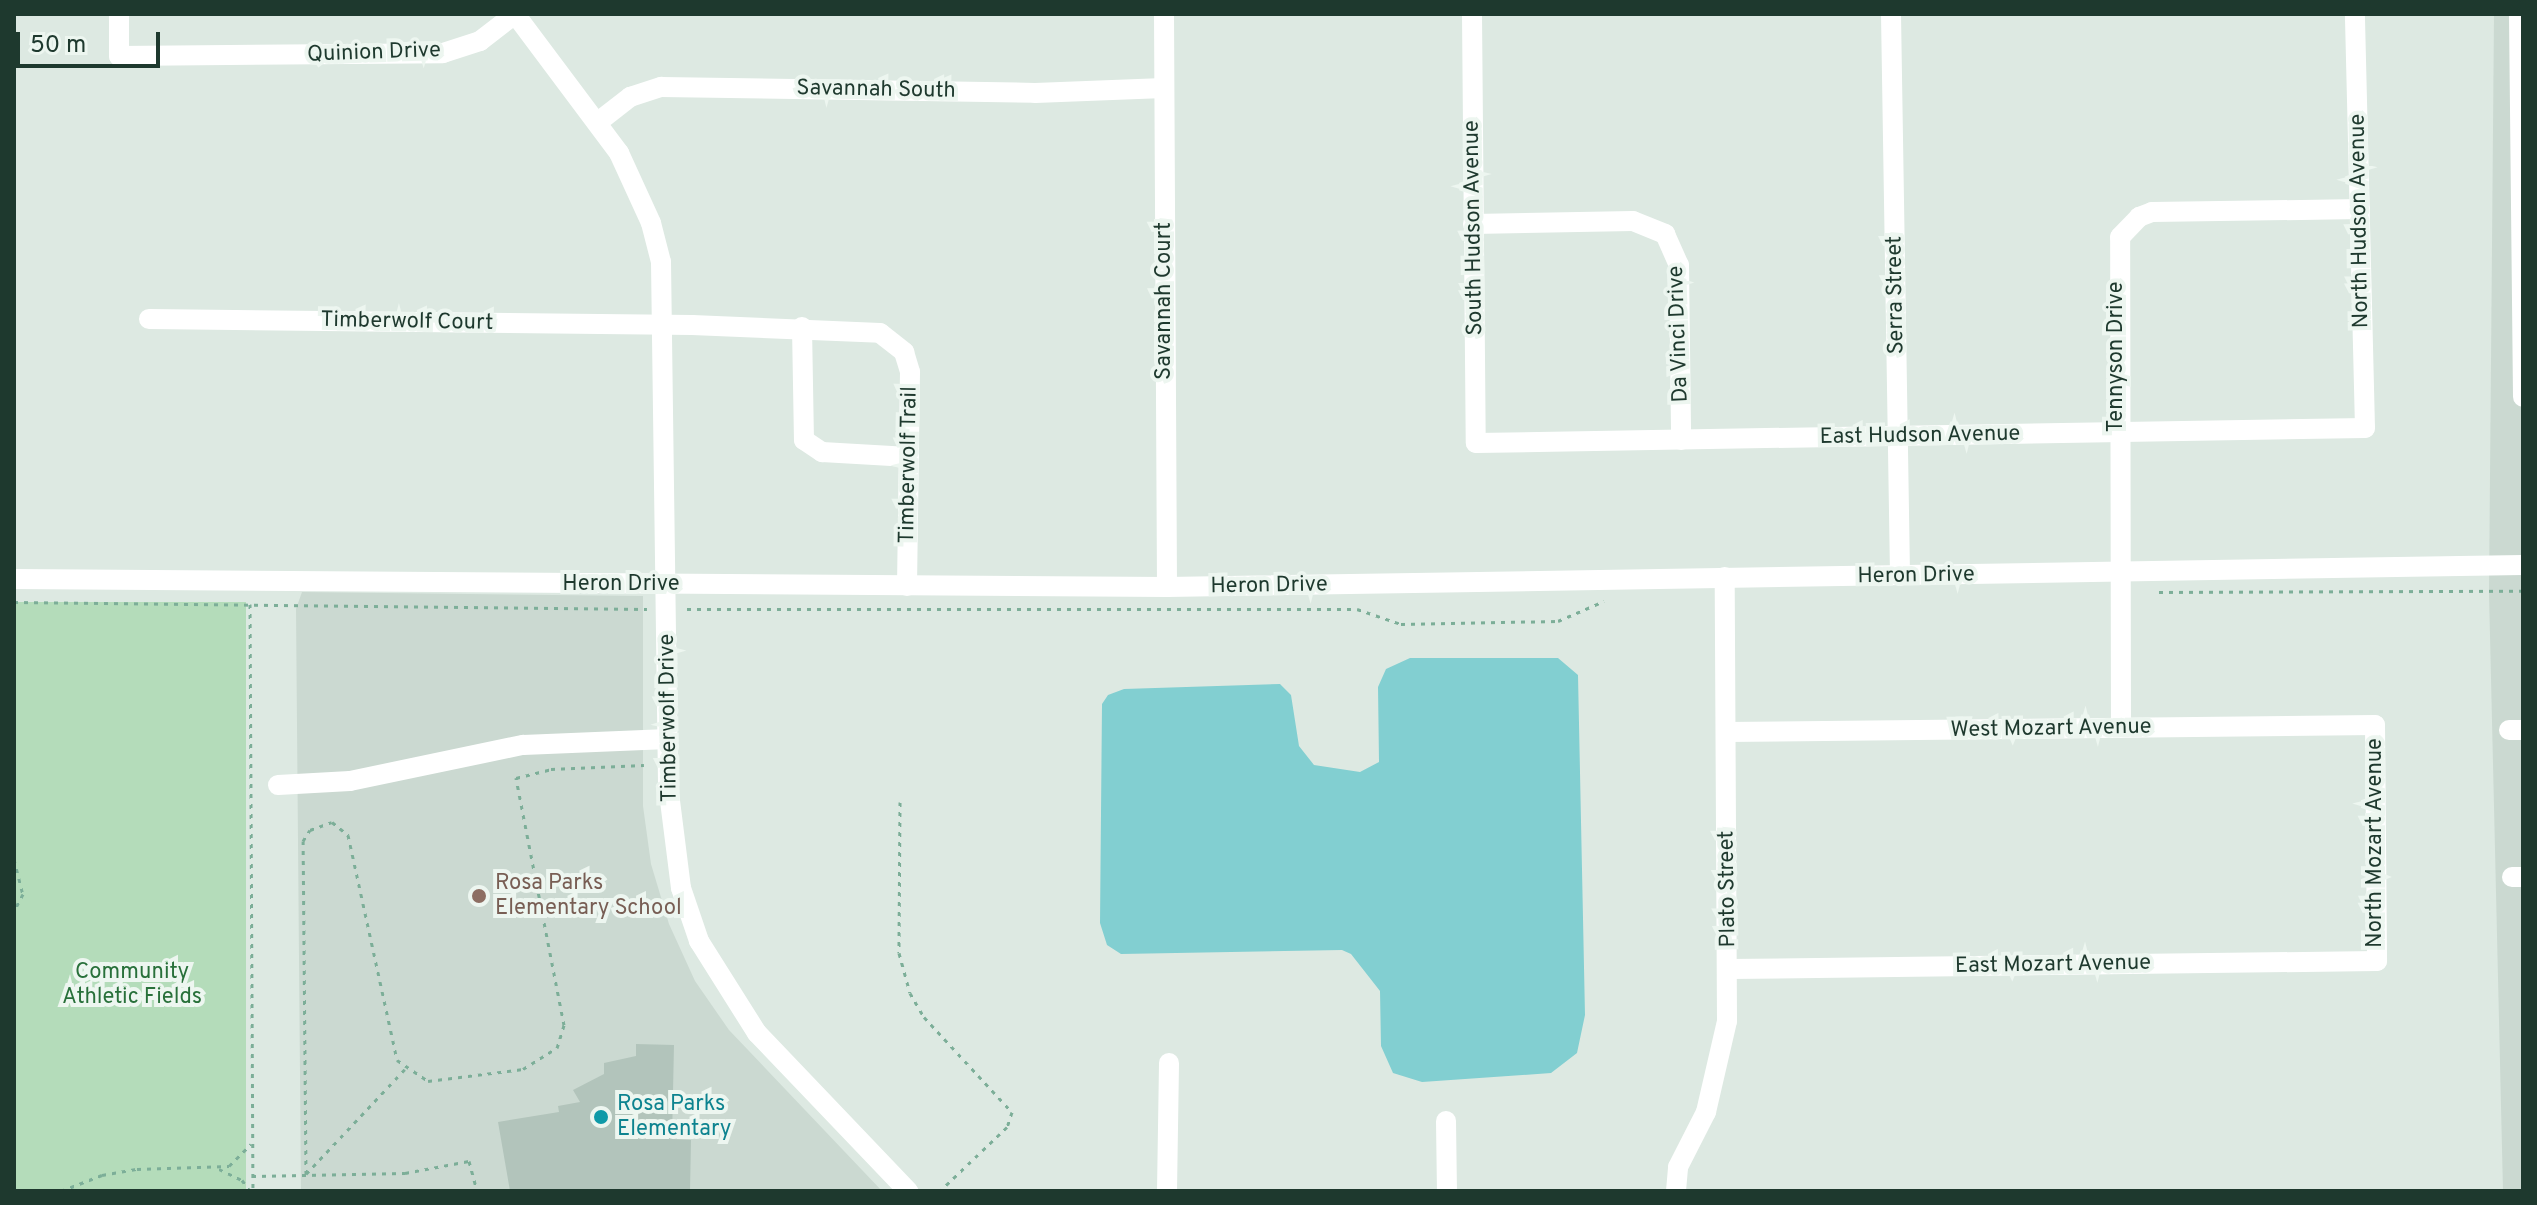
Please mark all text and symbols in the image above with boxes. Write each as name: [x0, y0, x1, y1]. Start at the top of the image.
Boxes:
scale bar: [20, 16, 164, 66]
text: 50 m: [30, 31, 86, 61]
street label: Quinion Drive: [307, 37, 441, 69]
street label: Savannah South: [796, 75, 956, 105]
street label: North Hudson Avenue: [2345, 113, 2375, 329]
street label: South Hudson Avenue: [1459, 120, 1489, 336]
street label: Savannah Court: [1152, 222, 1178, 380]
street label: Serra Street: [1882, 235, 1910, 355]
street label: Da Vinci Drive: [1663, 265, 1695, 403]
street label: Tennyson Drive: [2104, 281, 2130, 433]
street label: Timberwolf Court: [320, 307, 494, 337]
street label: Timberwolf Trail: [894, 386, 924, 544]
street label: East Hudson Avenue: [1819, 421, 2021, 451]
street label: Heron Drive: [1857, 562, 1975, 590]
street label: Heron Drive: [562, 572, 680, 598]
street label: Heron Drive: [1210, 572, 1328, 600]
street label: Timberwolf Drive: [654, 633, 684, 803]
street label: West Mozart Avenue: [1950, 714, 2152, 744]
street label: North Mozart Avenue: [2363, 738, 2389, 948]
street label: Plato Street: [1714, 830, 1742, 948]
place label: Rosa Parks Elementary School: [495, 870, 682, 922]
marker: Rosa Parks Elementary School: [470, 887, 488, 905]
street label: East Mozart Avenue: [1954, 950, 2152, 980]
park label: Community Athletic Fields: [62, 959, 202, 1010]
place label: Rosa Parks Elementary: [617, 1091, 731, 1142]
marker: Rosa Parks Elementary: [592, 1108, 610, 1126]

